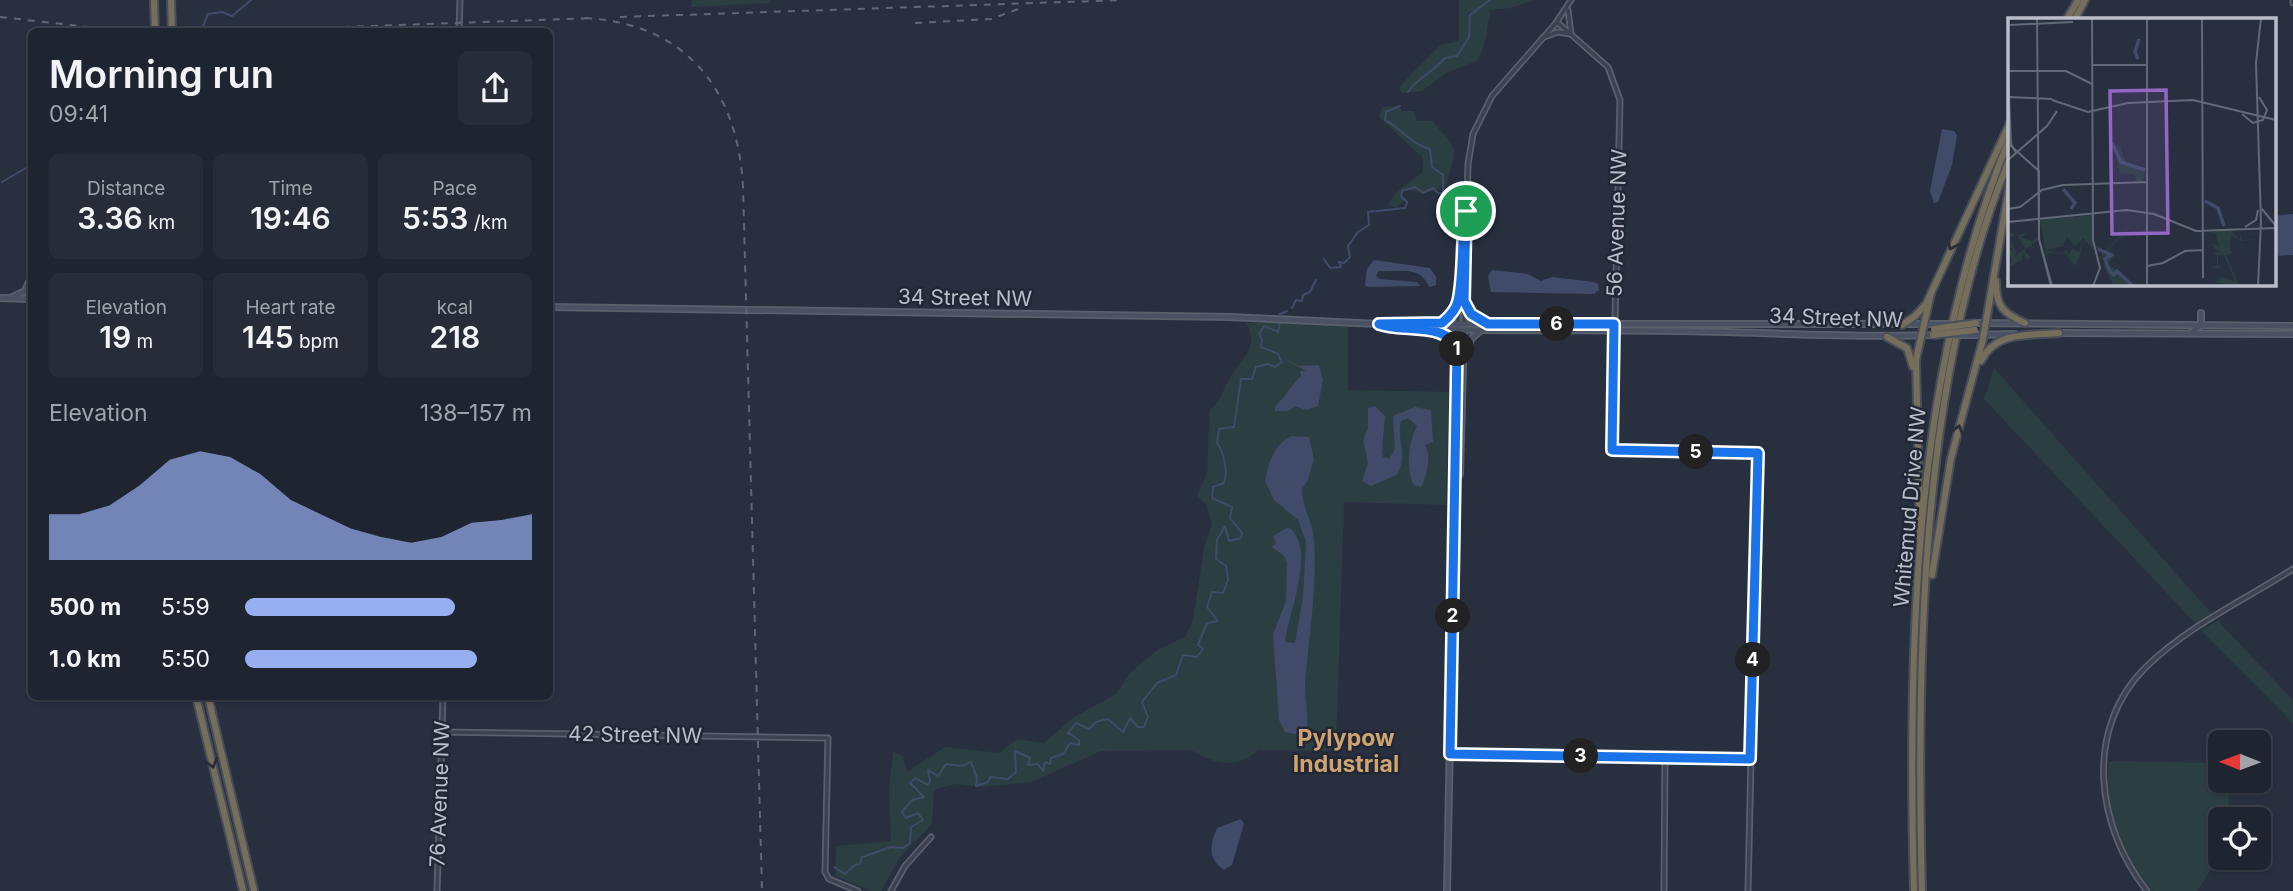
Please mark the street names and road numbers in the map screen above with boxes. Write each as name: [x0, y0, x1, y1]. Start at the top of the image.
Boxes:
street label: 56 Avenue NW: [1601, 148, 1632, 297]
street label: 34 Street NW: [898, 284, 1033, 311]
street label: 34 Street NW: [1769, 303, 1904, 332]
street label: Whitemud Drive NW: [1888, 405, 1931, 608]
street label: 76 Avenue NW: [424, 720, 455, 868]
street label: 42 Street NW: [568, 721, 702, 748]

